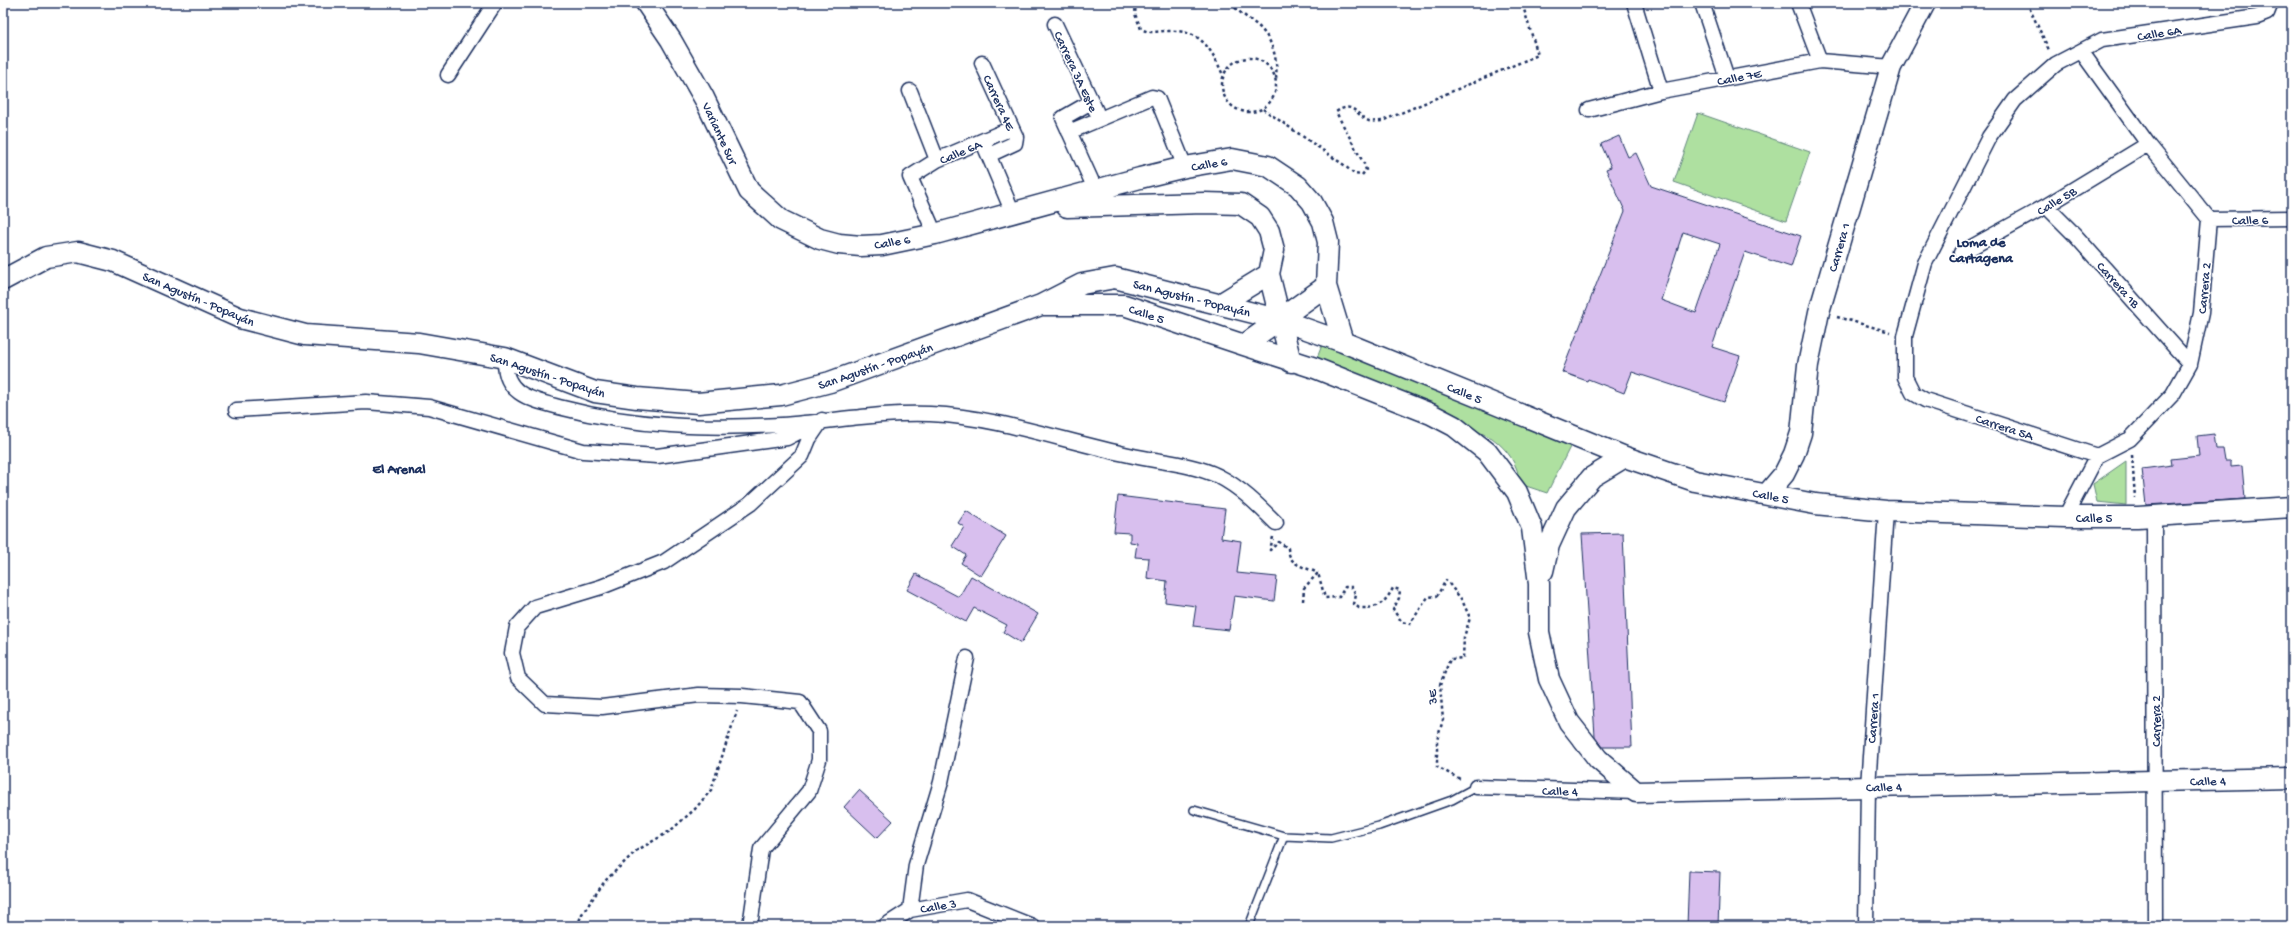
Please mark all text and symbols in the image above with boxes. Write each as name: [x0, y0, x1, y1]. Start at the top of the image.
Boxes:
street label: Calle 6A: [2136, 23, 2184, 45]
street label: Carrera 3A Este: [1049, 29, 1100, 115]
street label: Calle 7E: [1716, 67, 1764, 90]
street label: Carrera 4E: [978, 73, 1017, 134]
street label: Variante Sur: [697, 100, 740, 169]
street label: Calle 6A: [938, 137, 985, 169]
street label: Calle 6: [1190, 155, 1229, 176]
street label: Calle 5B: [2035, 184, 2080, 220]
street label: Calle 6: [2232, 214, 2269, 229]
street label: Carrera 1: [1826, 221, 1855, 274]
street label: Calle 6: [873, 233, 912, 254]
district label: Loma de Cartagena: [1948, 235, 2014, 268]
street label: Carrera 1B: [2093, 259, 2142, 312]
street label: Carrera 2: [2196, 261, 2215, 315]
street label: San Agustín - Popayán: [140, 270, 257, 331]
street label: San Agustín - Popayán: [1131, 278, 1252, 321]
street label: Calle 5: [1126, 303, 1166, 328]
street label: San Agustín - Popayán: [816, 340, 936, 394]
street label: San Agustín - Popayán: [488, 351, 608, 402]
street label: Calle 5: [1444, 381, 1484, 408]
street label: Carrera 5A: [1974, 412, 2036, 445]
district label: El Arenal: [372, 462, 426, 479]
street label: Calle 5: [1751, 487, 1790, 508]
street label: Calle 5: [2076, 512, 2112, 527]
street label: 3E: [1426, 688, 1441, 706]
street label: Carrera 1: [1865, 693, 1884, 744]
street label: Carrera 2: [2150, 695, 2165, 747]
street label: Calle 4: [2190, 775, 2226, 790]
street label: Calle 4: [1866, 781, 1902, 796]
street label: Calle 4: [1542, 785, 1578, 800]
street label: Calle 3: [919, 897, 958, 918]

